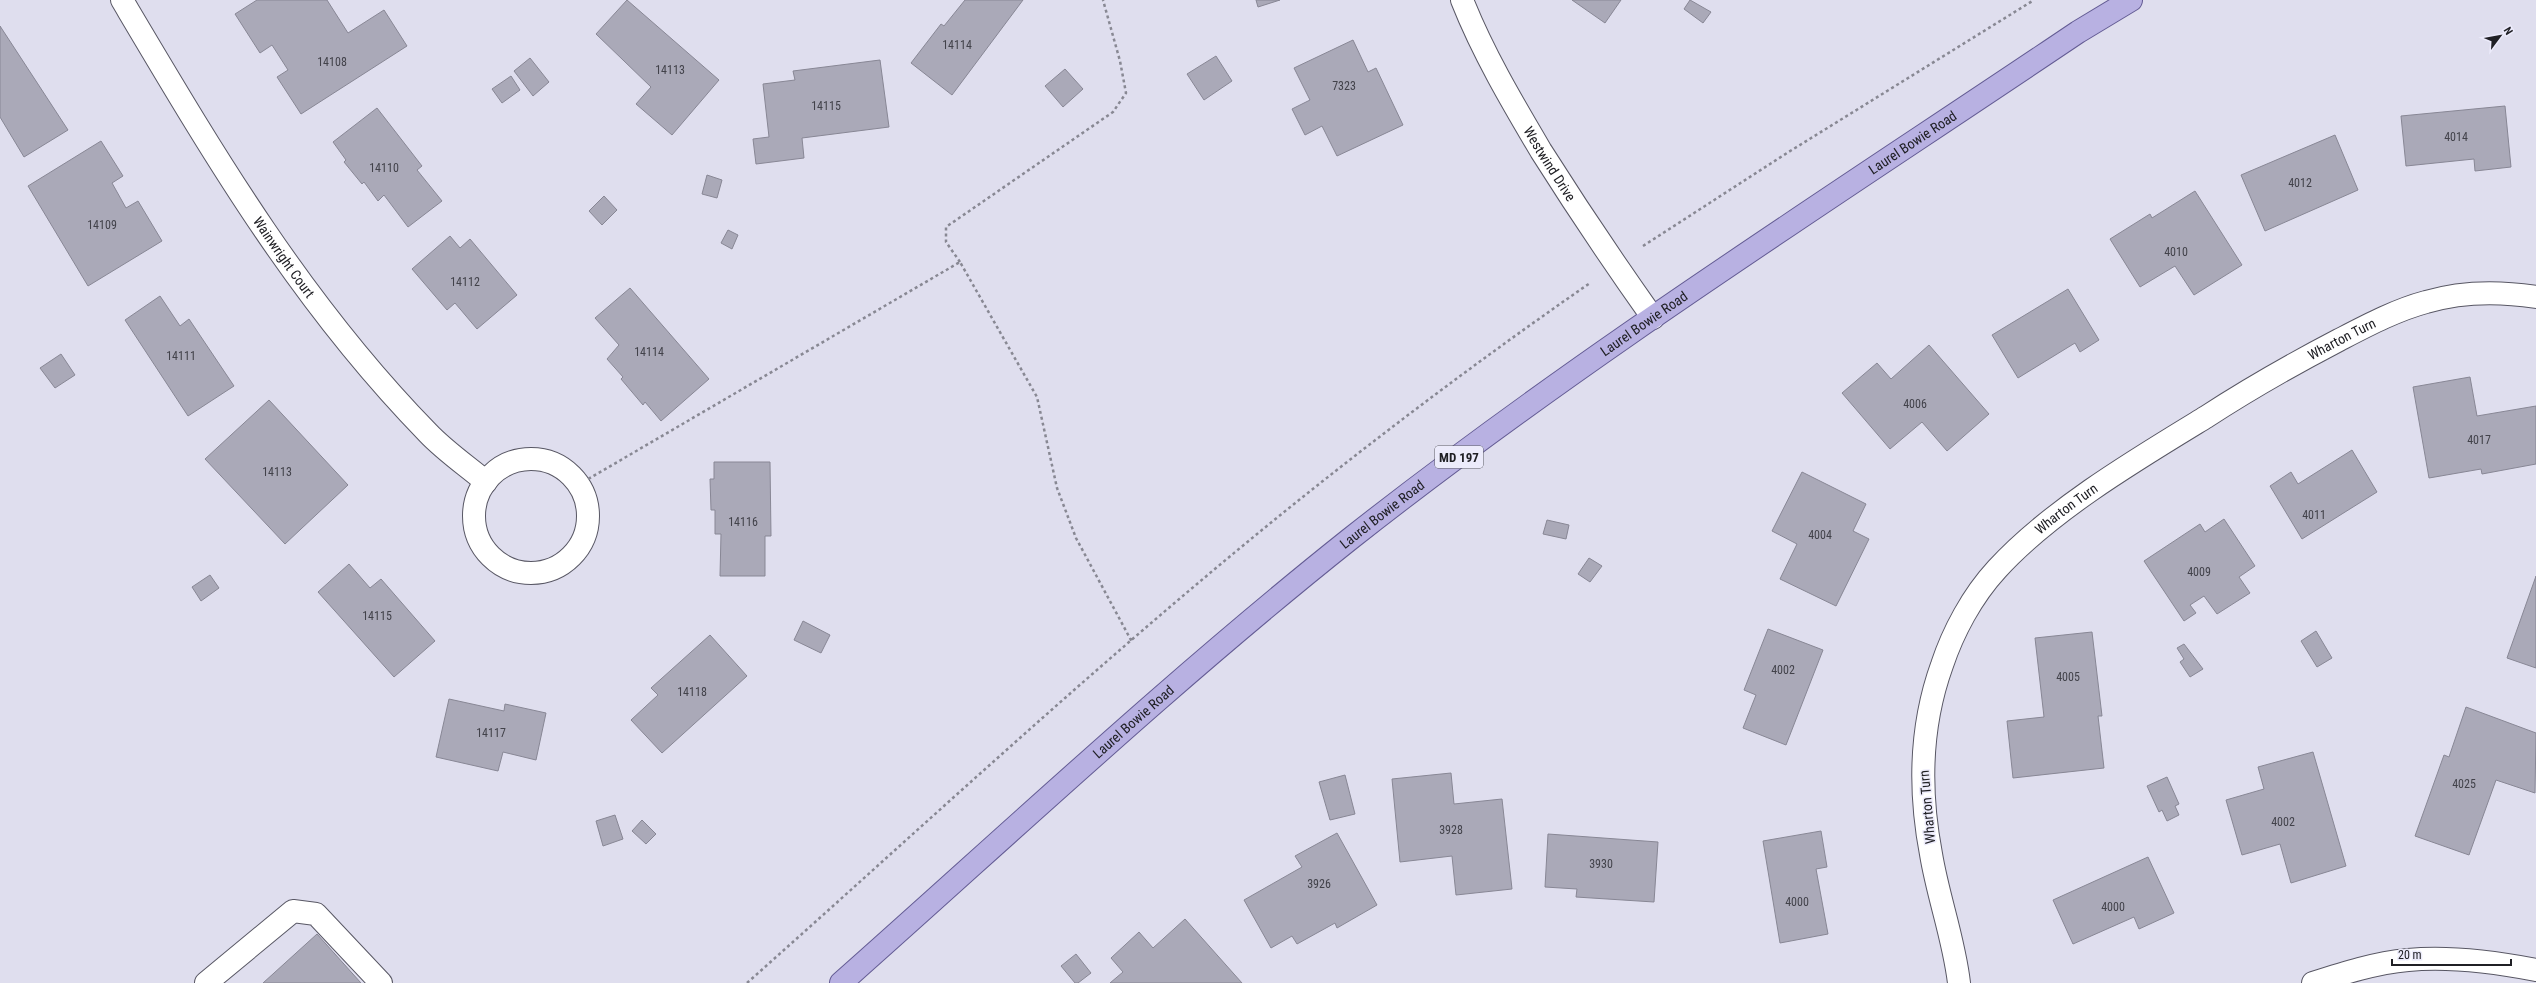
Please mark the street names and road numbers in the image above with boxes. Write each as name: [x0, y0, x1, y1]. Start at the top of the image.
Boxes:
street label: Laurel Bowie Road: [1866, 107, 1960, 177]
street label: Westwind Drive: [1520, 124, 1579, 204]
street label: Wainwright Court: [250, 214, 318, 301]
street label: Laurel Bowie Road: [1597, 288, 1691, 359]
street label: Wharton Turn: [2305, 315, 2378, 363]
road number: MD 197: [1435, 446, 1483, 468]
street label: Laurel Bowie Road: [1337, 477, 1427, 552]
street label: Wharton Turn: [2032, 480, 2100, 537]
street label: Laurel Bowie Road: [1090, 682, 1177, 762]
street label: Wharton Turn: [1916, 769, 1938, 845]

